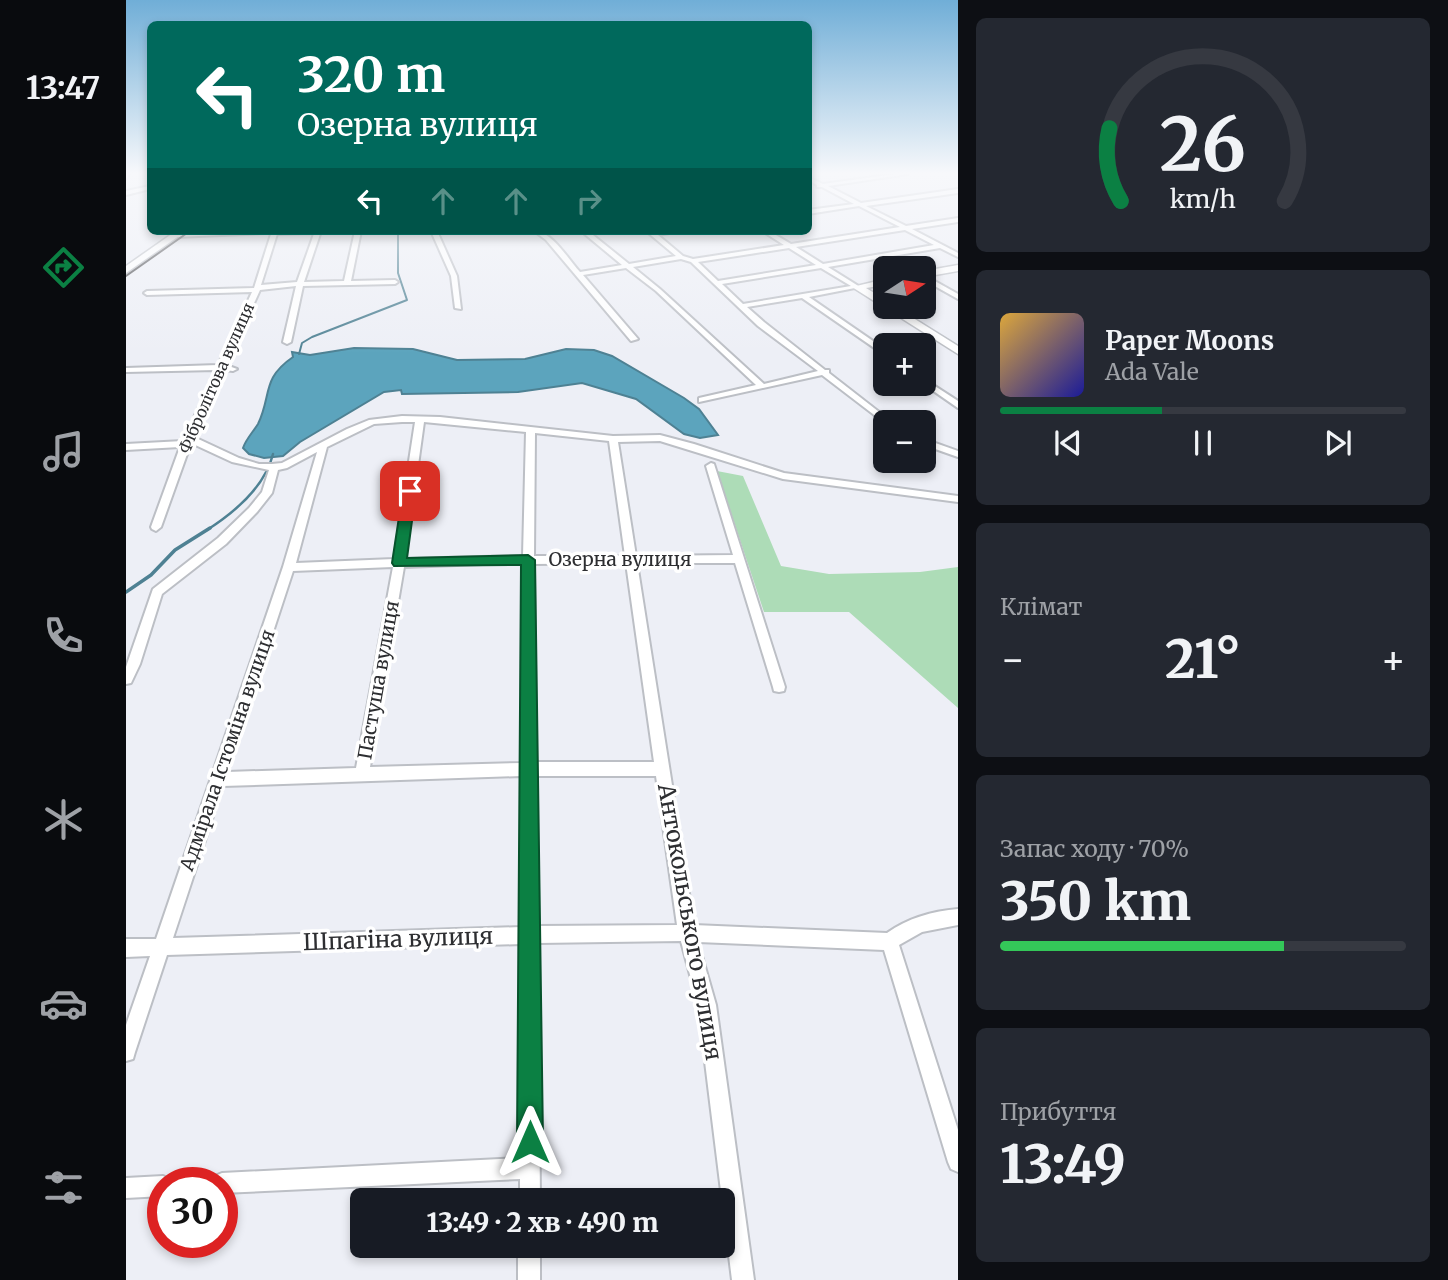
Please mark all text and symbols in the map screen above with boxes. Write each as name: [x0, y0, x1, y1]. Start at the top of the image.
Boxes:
text: 320 m: [297, 44, 445, 105]
icon: left: [182, 49, 273, 140]
text: 13:47: [26, 68, 100, 108]
text: 26: [1160, 100, 1246, 192]
text: Озерна вулиця: [297, 105, 538, 145]
icon: left: [351, 182, 389, 220]
icon: ahead: [424, 182, 462, 220]
icon: ahead: [497, 182, 535, 220]
icon: right: [570, 182, 608, 220]
text: km/h: [1170, 183, 1236, 215]
icon: directions: [39, 243, 88, 292]
north arrow: [873, 256, 936, 318]
map controls: [873, 256, 936, 473]
street label: Фібролітова вулиця: [174, 300, 258, 456]
text: Paper Moons: [1105, 324, 1274, 357]
button: +: [873, 333, 936, 396]
text: Ada Vale: [1105, 357, 1199, 386]
button: −: [873, 410, 936, 473]
icon: previous: [1049, 424, 1087, 462]
icon: pause: [1184, 424, 1222, 462]
icon: next: [1319, 424, 1357, 462]
icon: music: [39, 427, 88, 476]
pin: [380, 461, 440, 521]
icon: arrive: [391, 472, 429, 510]
street label: Озерна вулиця: [548, 547, 692, 571]
text: Клімат: [1000, 592, 1082, 621]
street label: Пастуша вулиця: [352, 599, 404, 761]
icon: phone: [39, 611, 88, 660]
street label: Адмірала Істоміна вулиця: [174, 626, 280, 875]
text: 21°: [1165, 627, 1241, 692]
text: −: [1000, 636, 1025, 683]
text: +: [1381, 636, 1406, 683]
street label: Антокольського вулиця: [652, 780, 729, 1063]
icon: climate: [39, 795, 88, 844]
text: Запас ходу · 70%: [1000, 834, 1189, 863]
text: 350 km: [1000, 869, 1191, 934]
street label: Шпагіна вулиця: [302, 921, 494, 956]
icon: car: [39, 979, 88, 1028]
text: Прибуття: [1000, 1097, 1117, 1126]
position arrow: [493, 1105, 567, 1179]
text: 13:49: [1000, 1132, 1126, 1197]
icon: filters: [39, 1163, 88, 1212]
speed limit sign: 30: [147, 1167, 238, 1258]
text: 13:49 · 2 хв · 490 m: [426, 1206, 659, 1239]

